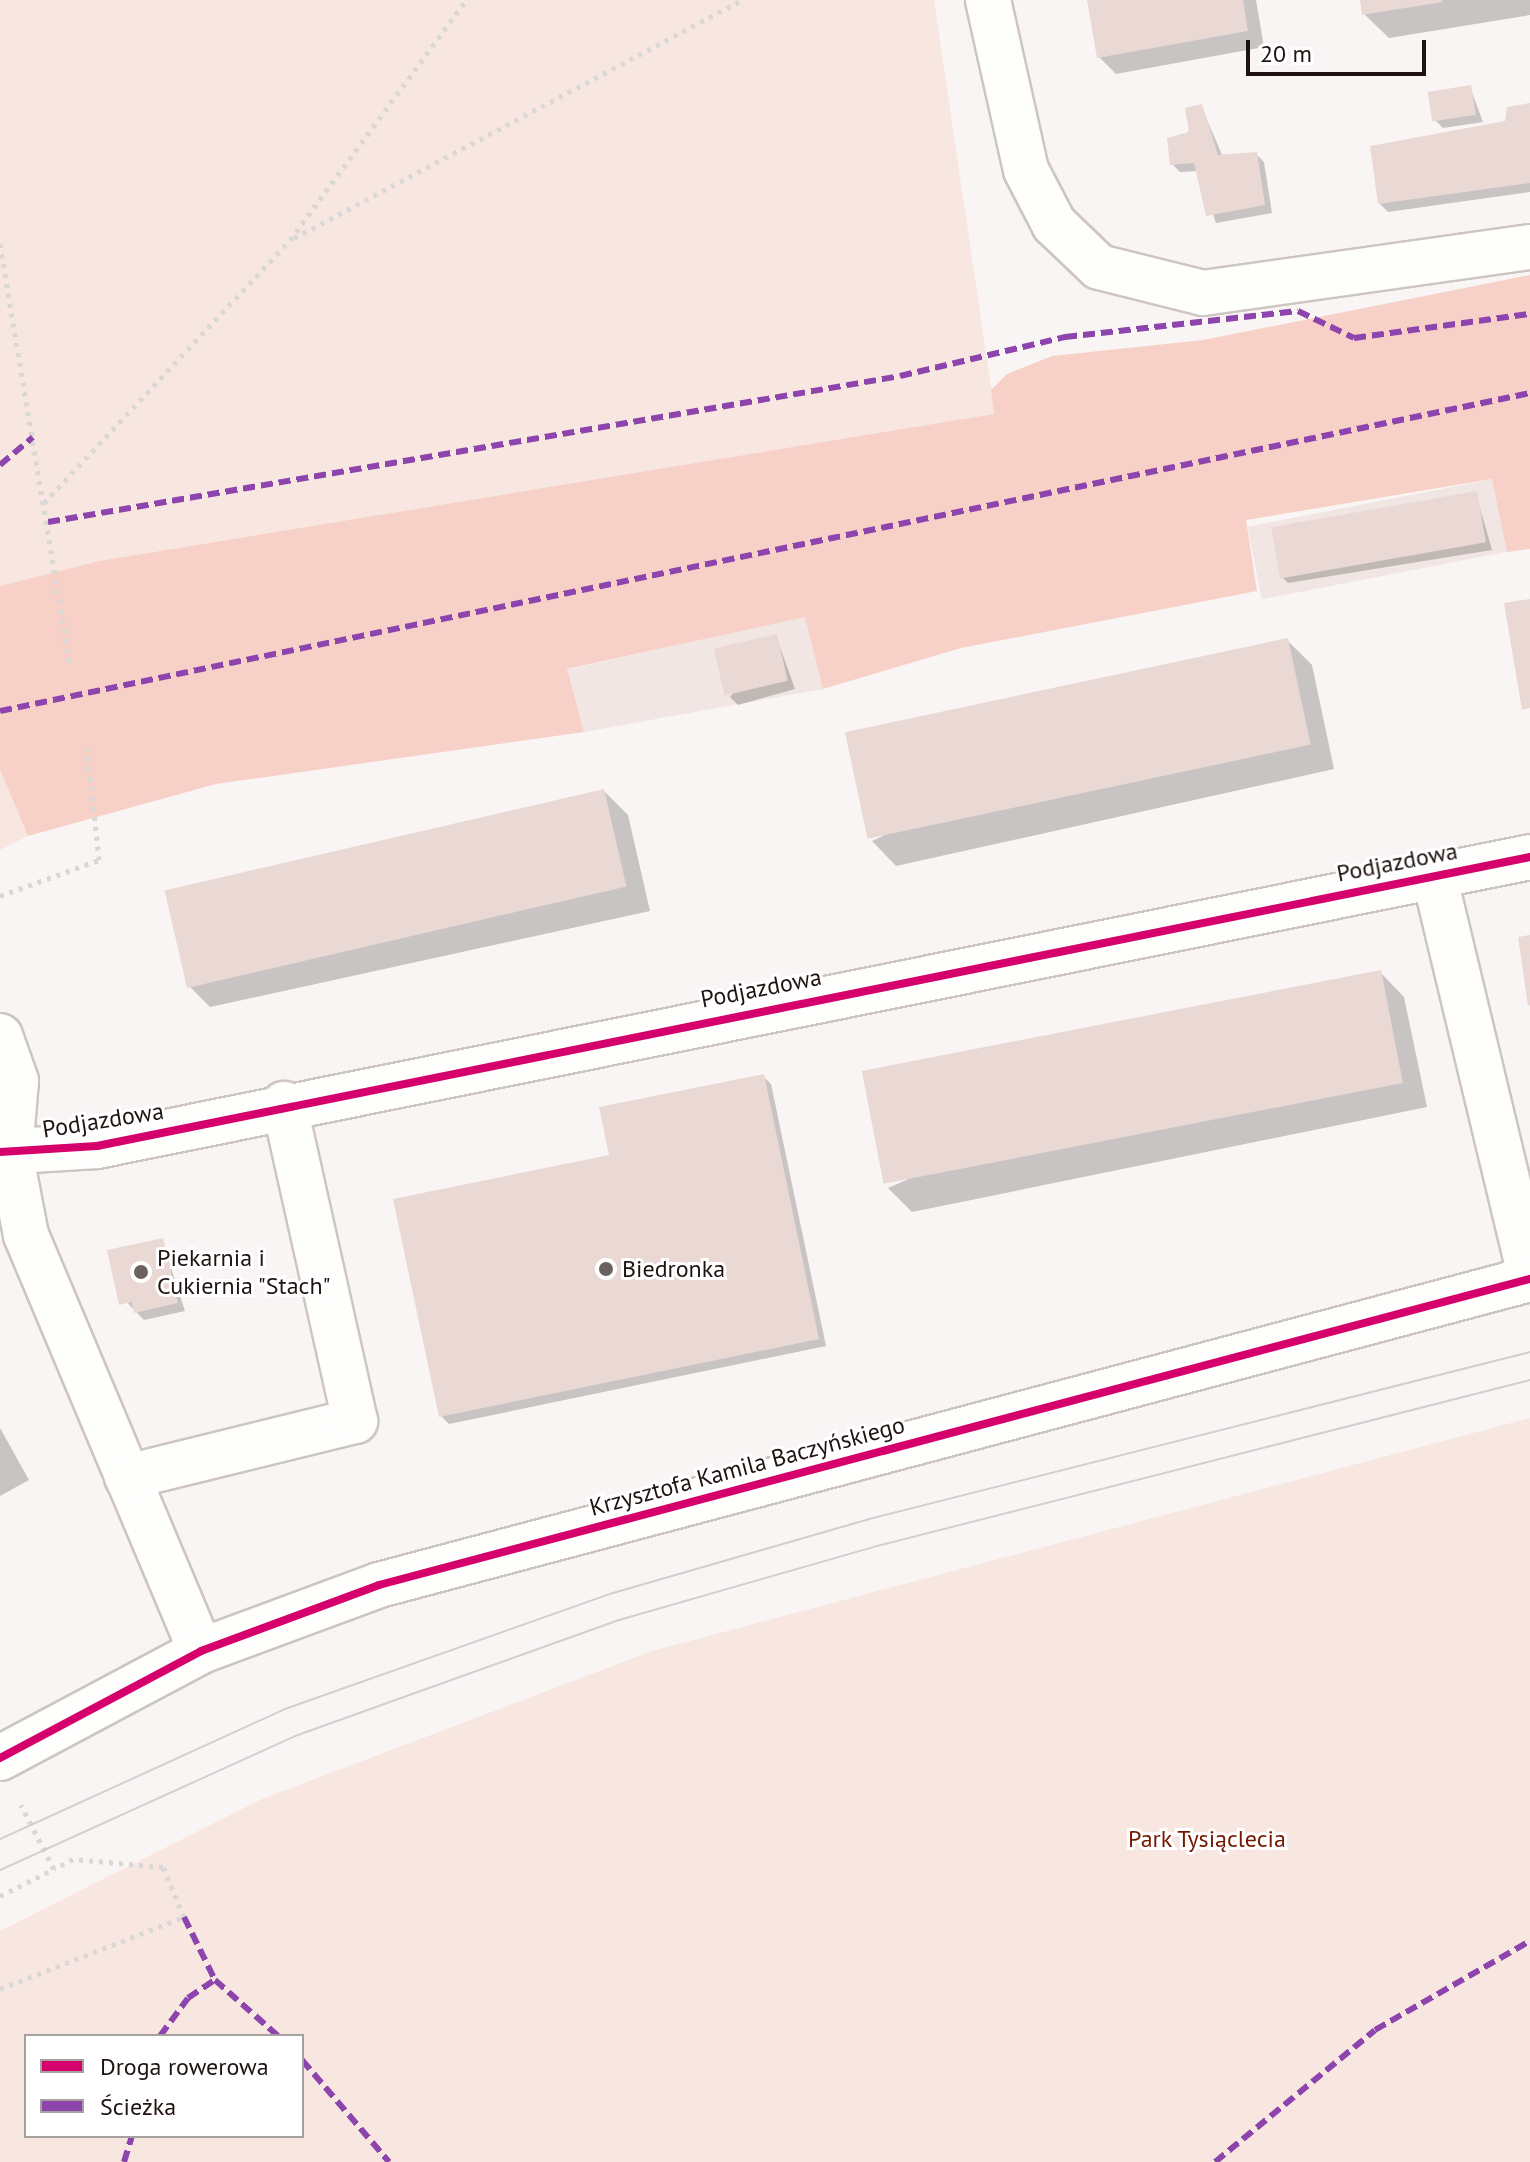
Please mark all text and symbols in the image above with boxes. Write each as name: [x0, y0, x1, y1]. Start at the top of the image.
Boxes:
scale bar: [1250, 24, 1430, 74]
text: 20 m: [1260, 38, 1312, 69]
street label: Podjazdowa: [1334, 836, 1460, 888]
street label: Podjazdowa: [698, 962, 824, 1014]
street label: Podjazdowa: [40, 1096, 166, 1144]
place label: Piekarnia i Cukiernia "Stach": [157, 1244, 332, 1300]
place label: Biedronka: [622, 1255, 725, 1283]
marker: Biedronka: [597, 1260, 615, 1278]
marker: Piekarnia i Cukiernia "Stach": [132, 1263, 150, 1281]
street label: Krzysztofa Kamila Baczyńskiego: [586, 1410, 908, 1522]
park label: Park Tysiąclecia: [1127, 1825, 1287, 1853]
legend: [24, 2034, 304, 2138]
text: Droga rowerowa: [100, 2051, 269, 2082]
text: Ścieżka: [100, 2091, 176, 2122]

